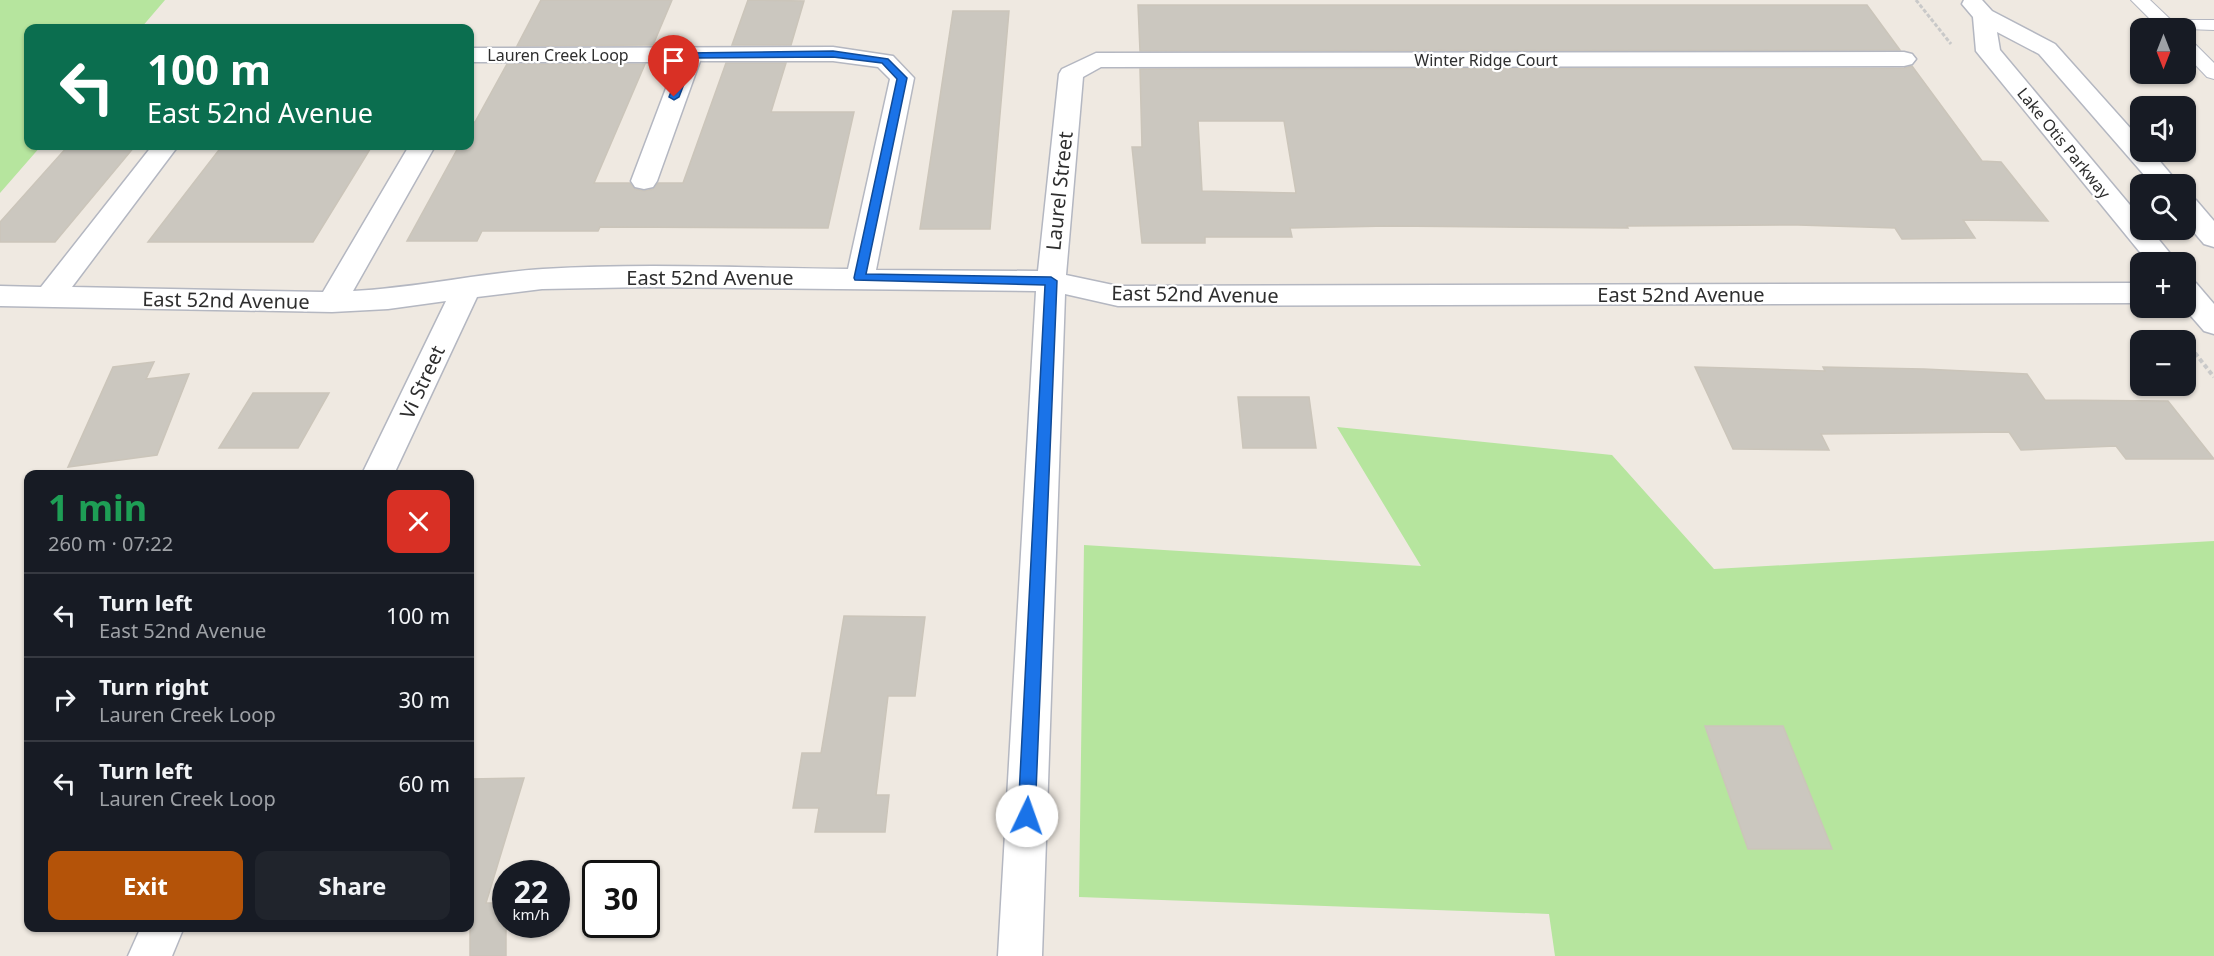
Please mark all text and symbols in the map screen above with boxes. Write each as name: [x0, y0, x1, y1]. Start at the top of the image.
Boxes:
north arrow: [2130, 18, 2196, 84]
map controls: [2130, 18, 2196, 396]
pin: [648, 35, 699, 97]
text: 100 m: [147, 40, 271, 97]
street label: Lauren Creek Loop: [487, 44, 629, 66]
icon: arrive: [657, 44, 690, 77]
icon: left: [48, 48, 126, 126]
street label: Winter Ridge Court: [1414, 49, 1558, 71]
street label: Lake Otis Parkway: [2012, 83, 2116, 204]
text: East 52nd Avenue: [147, 94, 373, 131]
button: sound: [2130, 96, 2196, 162]
street label: Laurel Street: [1039, 130, 1079, 252]
button: search: [2130, 174, 2196, 240]
button: +: [2130, 252, 2196, 318]
street label: East 52nd Avenue: [626, 264, 794, 291]
street label: East 52nd Avenue: [1111, 279, 1279, 309]
street label: East 52nd Avenue: [1597, 281, 1765, 308]
street label: East 52nd Avenue: [142, 285, 310, 315]
button: −: [2130, 330, 2196, 396]
street label: Vi Street: [393, 341, 451, 423]
text: 1 min: [48, 483, 147, 532]
button: close: [387, 490, 450, 553]
text: 260 m · 07:22: [48, 530, 173, 557]
text: Turn left: [99, 587, 193, 617]
icon: left: [48, 599, 81, 632]
text: 100 m: [386, 600, 450, 630]
text: East 52nd Avenue: [99, 617, 266, 644]
text: Turn right: [99, 671, 209, 701]
icon: right: [48, 683, 81, 716]
text: 30 m: [399, 684, 450, 714]
text: Lauren Creek Loop: [99, 701, 276, 728]
text: Turn left: [99, 755, 193, 785]
icon: left: [48, 767, 81, 800]
text: 60 m: [399, 768, 450, 798]
position arrow: [995, 784, 1059, 848]
text: Lauren Creek Loop: [99, 785, 276, 812]
button: Exit: [48, 851, 243, 920]
button: Share: [255, 851, 450, 920]
speed limit sign: 30: [582, 860, 660, 938]
text: 22: [514, 871, 548, 912]
text: km/h: [513, 904, 549, 924]

